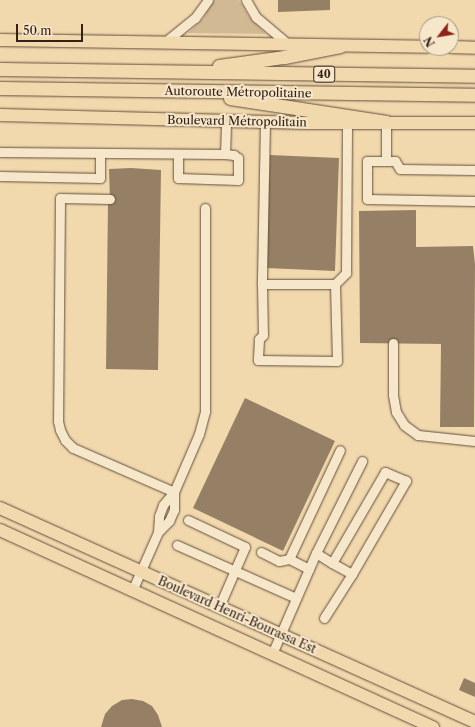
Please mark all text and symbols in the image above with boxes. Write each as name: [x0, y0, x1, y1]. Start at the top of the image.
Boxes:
scale bar: [18, 16, 85, 42]
north arrow: [419, 16, 459, 56]
text: 50 m: [23, 23, 52, 38]
text: N: [421, 34, 438, 49]
road number: 40: [313, 65, 335, 83]
street label: Autoroute Métropolitaine: [164, 84, 312, 100]
street label: Boulevard Métropolitain: [167, 113, 307, 129]
street label: Boulevard Henri-Bourassa Est: [156, 574, 318, 656]

